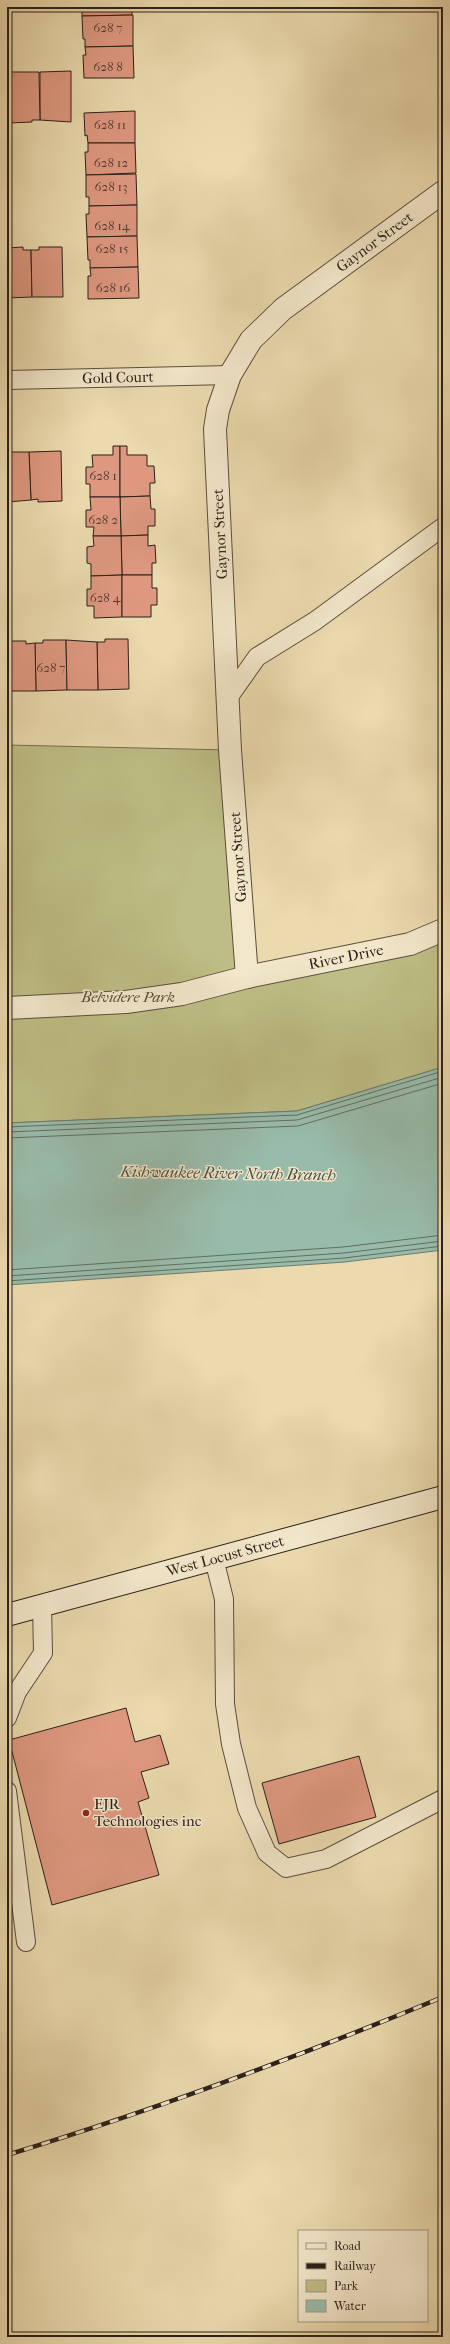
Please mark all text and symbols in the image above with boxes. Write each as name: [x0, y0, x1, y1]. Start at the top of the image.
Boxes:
house number: 628 7: [93, 20, 123, 35]
house number: 628 8: [93, 59, 123, 74]
house number: 628 11: [94, 117, 126, 132]
house number: 628 12: [94, 155, 128, 170]
house number: 628 13: [94, 179, 128, 194]
street label: Gaynor Street: [333, 208, 417, 276]
house number: 628 14: [94, 218, 130, 233]
house number: 628 15: [95, 241, 129, 256]
house number: 628 16: [96, 280, 131, 295]
street label: Gold Court: [82, 368, 155, 387]
house number: 628 1: [89, 468, 117, 483]
street label: Gaynor Street: [209, 488, 231, 580]
house number: 628 2: [88, 512, 118, 527]
house number: 628 4: [90, 590, 121, 605]
house number: 628 7: [36, 660, 66, 675]
street label: Gaynor Street: [226, 811, 250, 903]
street label: River Drive: [307, 940, 386, 973]
park label: Belvidere Park: [80, 988, 175, 1006]
water label: Kishwaukee River North Branch: [119, 1162, 336, 1184]
street label: West Locust Street: [163, 1531, 286, 1581]
place label: EJR Technologies inc: [94, 1795, 202, 1830]
marker: EJR Technologies inc: [81, 1808, 91, 1818]
legend: [298, 2230, 428, 2322]
text: Road: [334, 2239, 361, 2253]
text: Railway: [334, 2259, 376, 2273]
text: Park: [334, 2279, 359, 2293]
text: Water: [333, 2299, 367, 2313]

